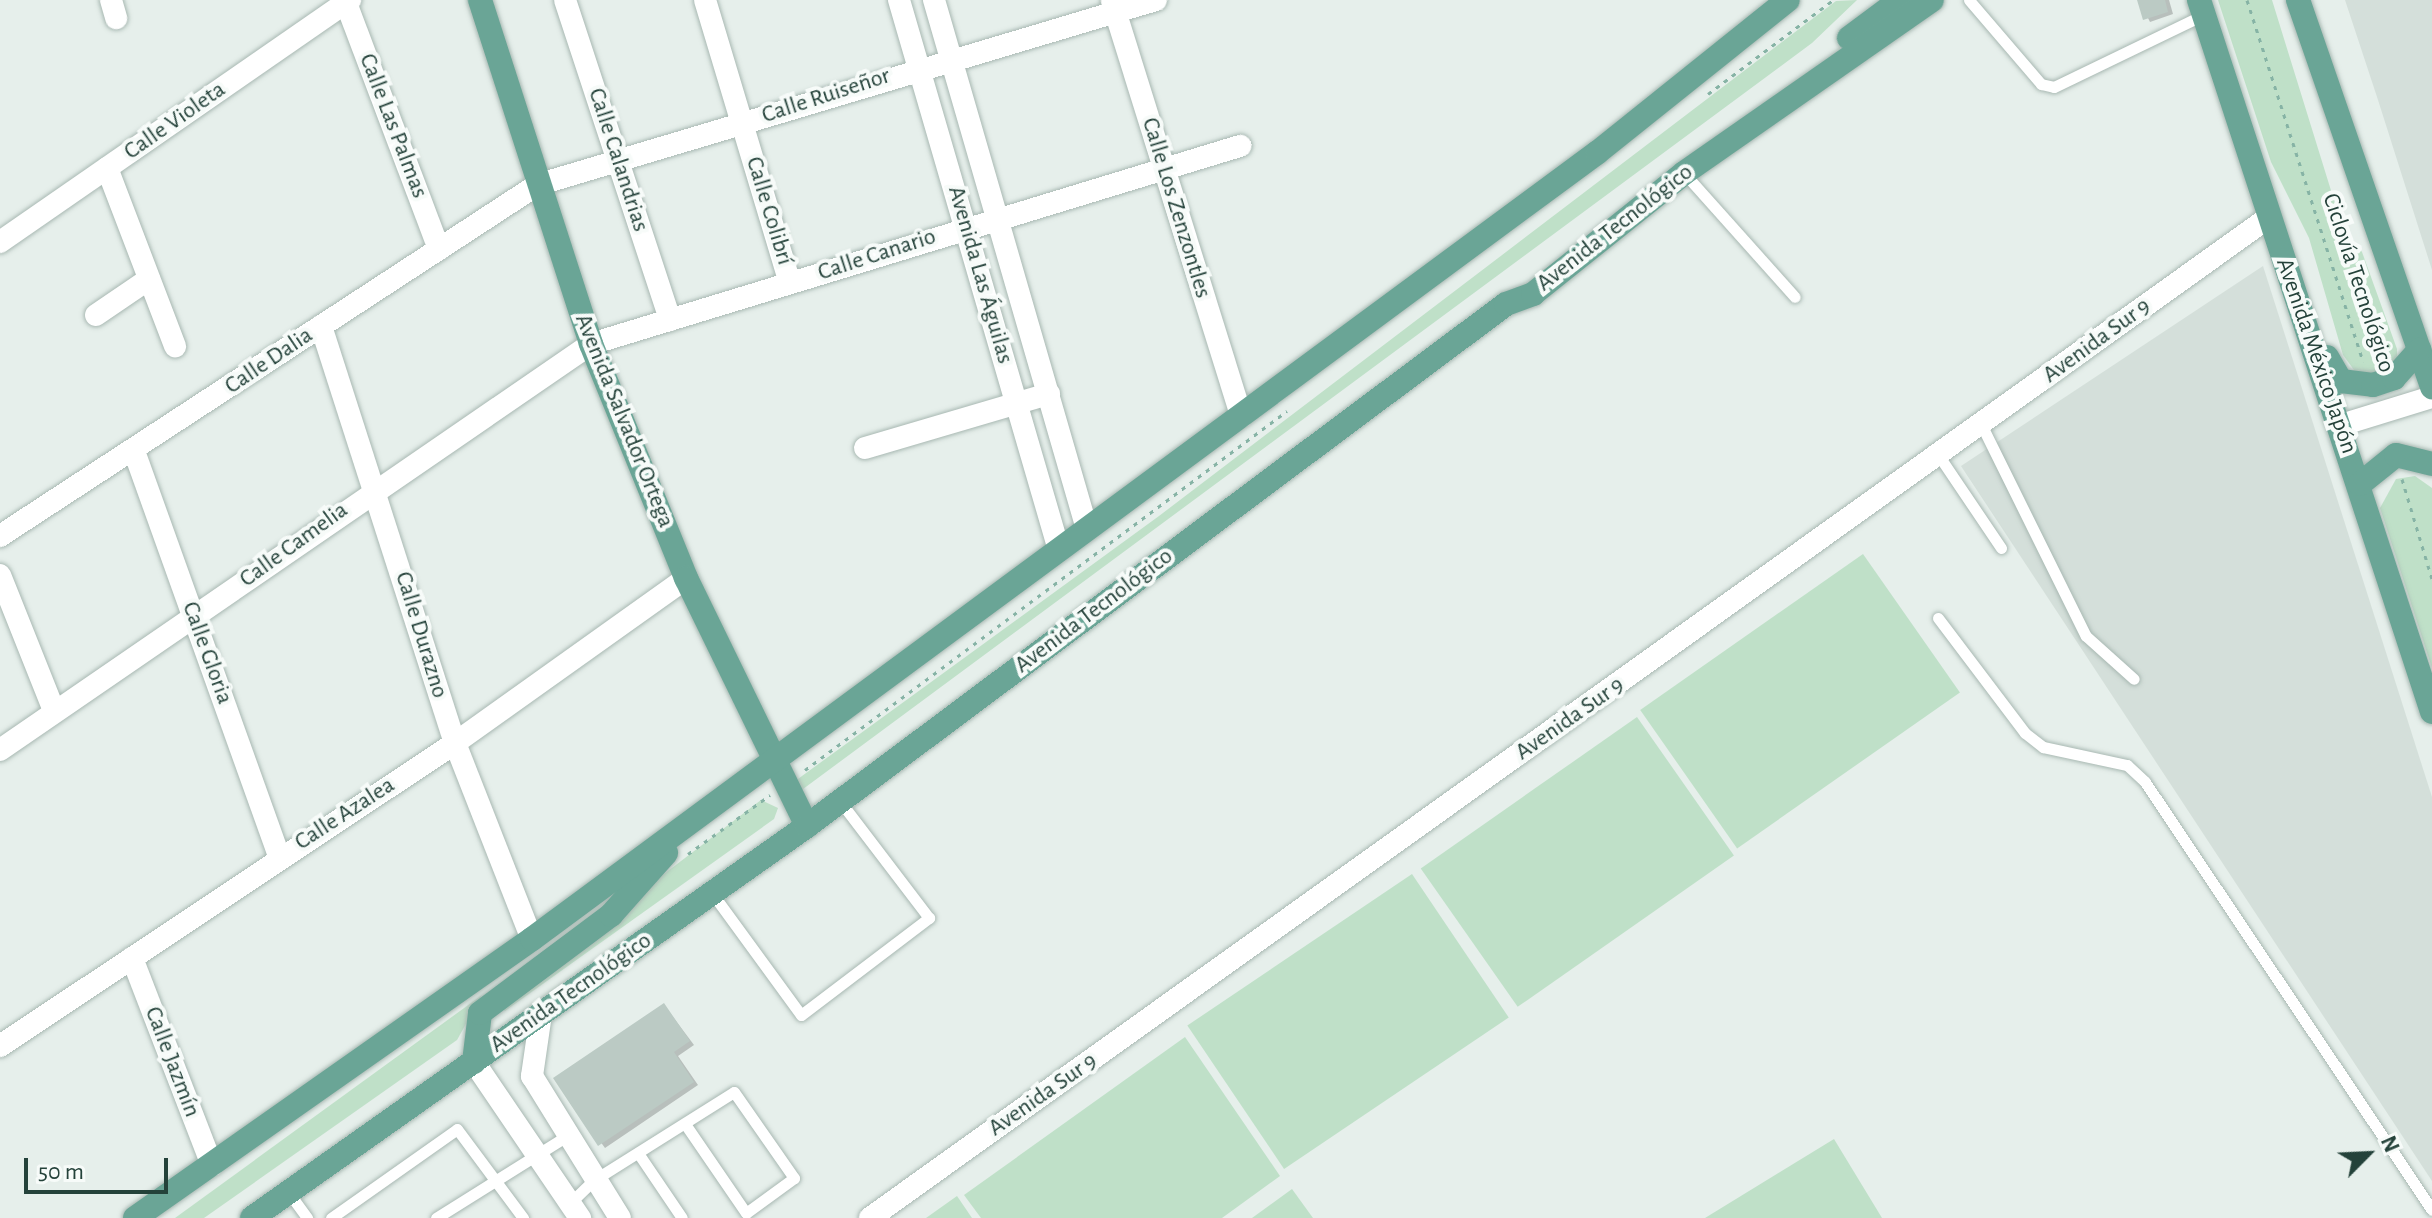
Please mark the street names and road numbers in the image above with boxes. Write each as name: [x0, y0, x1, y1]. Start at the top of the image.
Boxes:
street label: Calle Las Palmas: [352, 50, 434, 202]
street label: Calle Ruiseñor: [758, 62, 894, 130]
street label: Calle Violeta: [119, 76, 231, 166]
street label: Calle Calandrias: [581, 85, 655, 235]
street label: Calle Los Zenzontles: [1135, 114, 1217, 302]
street label: Calle Colibrí: [739, 153, 799, 269]
street label: Avenida Tecnológico: [1531, 158, 1699, 298]
street label: Avenida Las Águilas: [941, 183, 1019, 367]
street label: Ciclovía Tecnológico: [2315, 190, 2401, 376]
street label: Calle Canario: [814, 222, 940, 288]
street label: Avenida México Japón: [2269, 254, 2363, 458]
street label: Avenida Sur 9: [2037, 292, 2157, 390]
street label: Avenida Salvador Ortega: [568, 310, 680, 532]
street label: Calle Dalia: [220, 321, 318, 401]
street label: Calle Camelia: [234, 496, 354, 594]
street label: Avenida Tecnológico: [1009, 542, 1179, 680]
street label: Calle Durazno: [388, 568, 454, 702]
street label: Calle Gloria: [175, 598, 239, 708]
street label: Avenida Sur 9: [1510, 671, 1630, 767]
street label: Calle Azalea: [290, 771, 400, 857]
street label: Avenida Tecnológico: [485, 927, 657, 1059]
street label: Calle Jazmín: [138, 1003, 206, 1121]
street label: Avenida Sur 9: [983, 1047, 1103, 1143]

